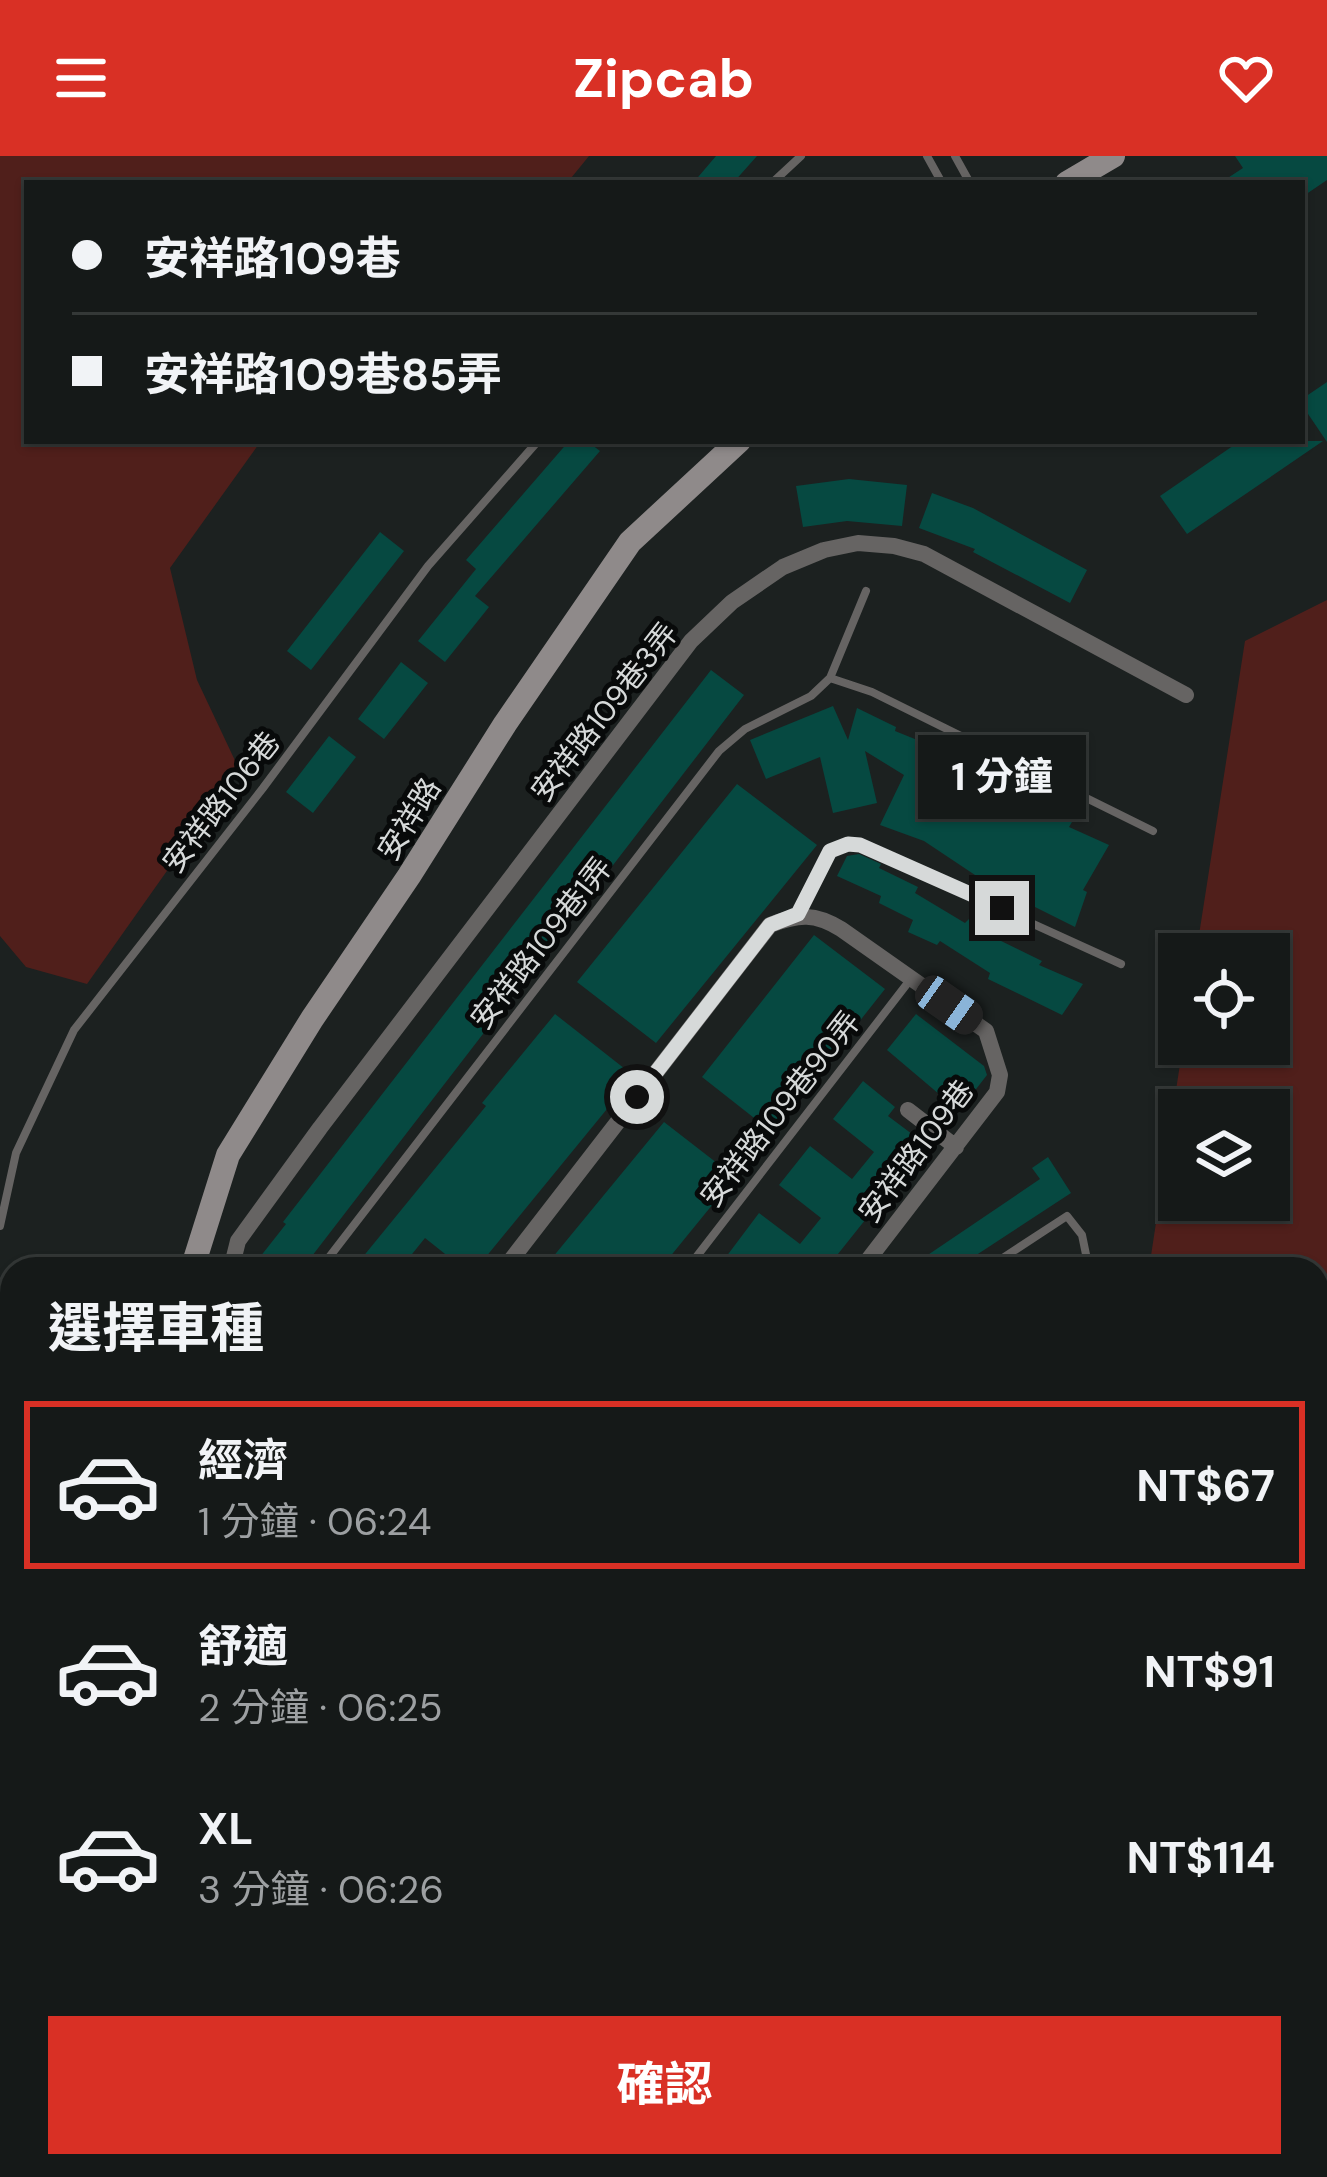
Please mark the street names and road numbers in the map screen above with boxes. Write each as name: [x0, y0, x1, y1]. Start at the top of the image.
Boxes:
street label: 安祥路109巷3弄: [522, 615, 686, 809]
street label: 安祥路106巷: [154, 724, 288, 880]
street label: 安祥路: [369, 771, 449, 867]
street label: 安祥路109巷1弄: [462, 849, 620, 1037]
street label: 安祥路109巷90弄: [691, 1003, 869, 1215]
street label: 安祥路109巷: [850, 1072, 982, 1230]

